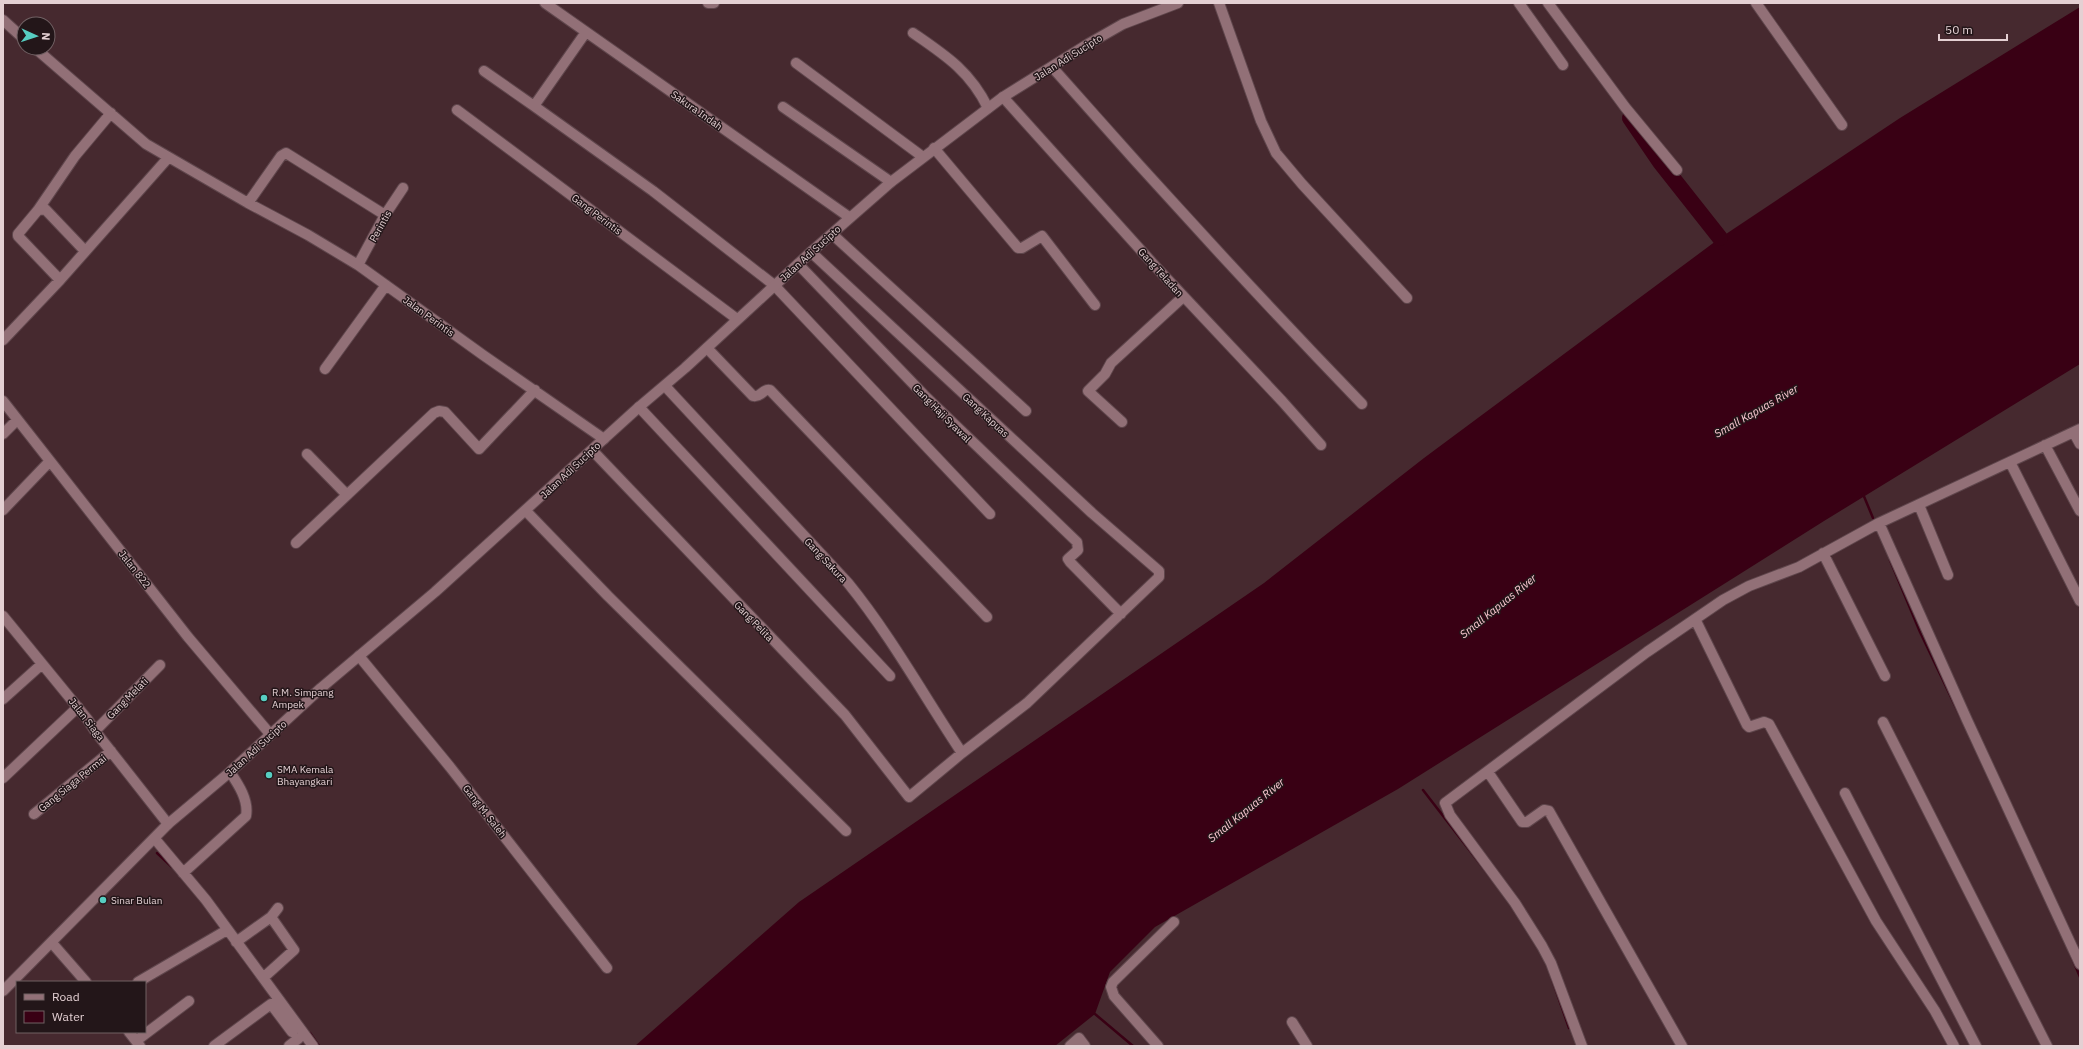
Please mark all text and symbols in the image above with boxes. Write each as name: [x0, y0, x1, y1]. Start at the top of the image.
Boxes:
north arrow: [16, 16, 56, 56]
scale bar: [1939, 16, 2007, 42]
text: 50 m: [1945, 22, 1973, 37]
street label: Jalan Adi Sucipto: [1032, 31, 1105, 83]
text: N: [39, 32, 53, 41]
street label: Sakura Indah: [668, 88, 725, 133]
street label: Gang Perintis: [569, 191, 625, 238]
street label: Perintis: [366, 208, 394, 244]
street label: Jalan Adi Sucipto: [777, 222, 844, 284]
street label: Gang Teladan: [1135, 245, 1186, 299]
street label: Jalan Perintis: [400, 293, 457, 340]
water label: Small Kapuas River: [1712, 381, 1801, 441]
street label: Gang Haji Syawal: [910, 382, 974, 445]
street label: Gang Kapuas: [960, 391, 1012, 440]
street label: Jalan Adi Sucipto: [538, 439, 603, 502]
street label: Gang Sakura: [802, 535, 850, 586]
street label: Jalan 822: [116, 548, 153, 591]
water label: Small Kapuas River: [1457, 570, 1540, 641]
street label: Gang Pelita: [731, 598, 776, 645]
street label: Gang Melati: [104, 675, 151, 722]
place label: R.M. Simpang Ampek: [272, 686, 334, 711]
marker: R.M. Simpang Ampek: [259, 693, 269, 703]
street label: Jalan Siaga: [66, 695, 108, 744]
street label: Jalan Adi Sucipto: [223, 717, 290, 779]
street label: Gang Siaga Permai: [36, 752, 109, 815]
place label: SMA Kemala Bhayangkari: [277, 763, 334, 788]
marker: SMA Kemala Bhayangkari: [264, 770, 274, 780]
water label: Small Kapuas River: [1205, 774, 1288, 845]
street label: Gang M. Saleh: [460, 782, 509, 840]
place label: Sinar Bulan: [111, 894, 162, 907]
marker: Sinar Bulan: [98, 895, 108, 905]
legend: [16, 981, 146, 1033]
text: Road: [52, 989, 80, 1004]
text: Water: [52, 1009, 85, 1024]

